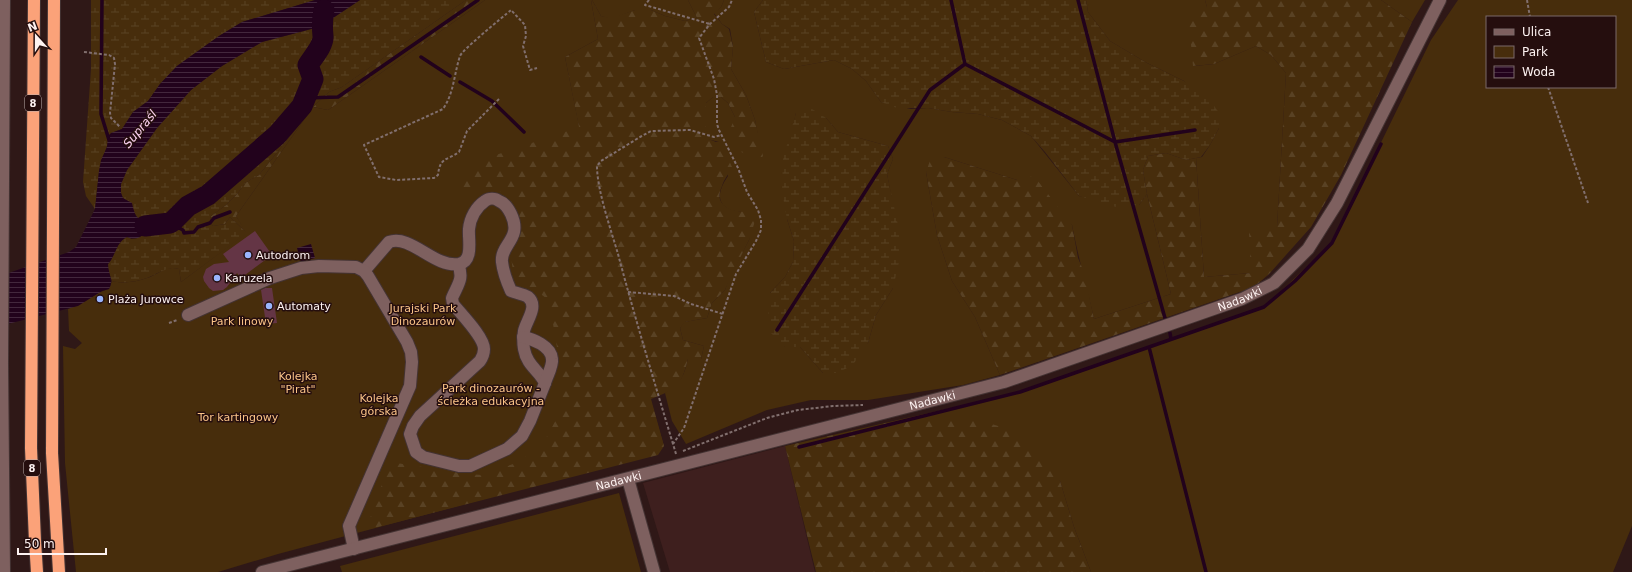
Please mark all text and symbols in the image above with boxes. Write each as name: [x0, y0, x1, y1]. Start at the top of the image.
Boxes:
north arrow: [16, 16, 56, 56]
legend: [1486, 16, 1616, 88]
text: N: [26, 19, 39, 35]
text: Ulica: [1522, 25, 1551, 39]
text: Park: [1522, 45, 1548, 59]
text: Woda: [1522, 65, 1555, 79]
road number: 8: [25, 95, 41, 111]
water label: Supraśl: [120, 107, 160, 151]
place label: Autodrom: [256, 249, 310, 262]
marker: Autodrom: [243, 250, 253, 260]
place label: Karuzela: [225, 272, 273, 285]
marker: Karuzela: [212, 273, 222, 283]
street label: Nadawki: [1216, 284, 1264, 314]
place label: Plaża Jurowce: [108, 293, 184, 306]
marker: Plaża Jurowce: [95, 294, 105, 304]
place label: Automaty: [277, 300, 331, 313]
marker: Automaty: [264, 301, 274, 311]
park label: Jurajski Park Dinozaurów: [389, 302, 457, 328]
park label: Park linowy: [211, 315, 274, 328]
park label: Kolejka "Pirat": [278, 370, 318, 396]
park label: Park dinozaurów - ścieżka edukacyjna: [438, 382, 544, 408]
street label: Nadawki: [908, 389, 957, 413]
park label: Kolejka górska: [359, 392, 399, 418]
park label: Tor kartingowy: [197, 411, 279, 424]
road number: 8: [24, 460, 40, 476]
street label: Nadawki: [594, 469, 643, 493]
scale bar: [18, 530, 106, 556]
text: 50 m: [24, 537, 55, 551]

